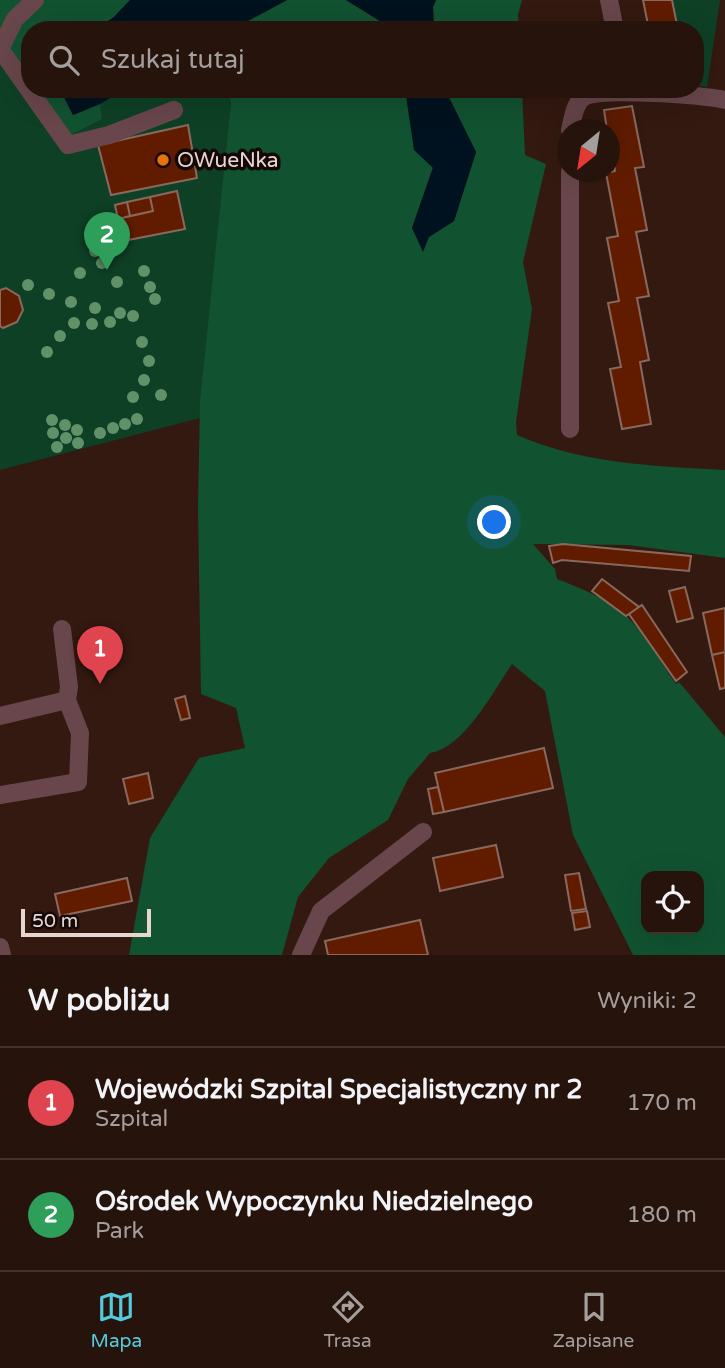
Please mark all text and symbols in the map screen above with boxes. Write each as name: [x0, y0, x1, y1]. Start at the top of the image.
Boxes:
search box: [21, 21, 704, 98]
icon: search: [45, 41, 83, 79]
text: Szukaj tutaj: [101, 44, 245, 75]
north arrow: [557, 119, 620, 182]
place label: OWueNka: [177, 148, 279, 173]
marker: OWueNka: [155, 152, 171, 168]
pin: 2: [84, 212, 130, 270]
your location: [477, 505, 511, 539]
pin: 1: [77, 626, 123, 684]
map controls: [641, 871, 704, 934]
button: locate: [641, 871, 704, 934]
scale bar: [21, 906, 150, 938]
text: 50 m: [32, 910, 78, 932]
text: W pobliżu: [28, 982, 170, 1019]
text: Wyniki: 2: [597, 987, 697, 1015]
text: Wojewódzki Szpital Specjalistyczny nr 2: [95, 1074, 583, 1105]
text: 1: [44, 1089, 58, 1117]
text: 170 m: [627, 1089, 697, 1117]
text: Szpital: [95, 1105, 168, 1133]
text: Ośrodek Wypoczynku Niedzielnego: [95, 1186, 533, 1217]
text: 2: [44, 1201, 58, 1229]
text: 180 m: [627, 1201, 697, 1229]
text: Park: [95, 1217, 144, 1245]
tab: Mapa: [91, 1288, 142, 1352]
tab: Trasa: [323, 1288, 372, 1352]
tab: Zapisane: [553, 1288, 634, 1352]

